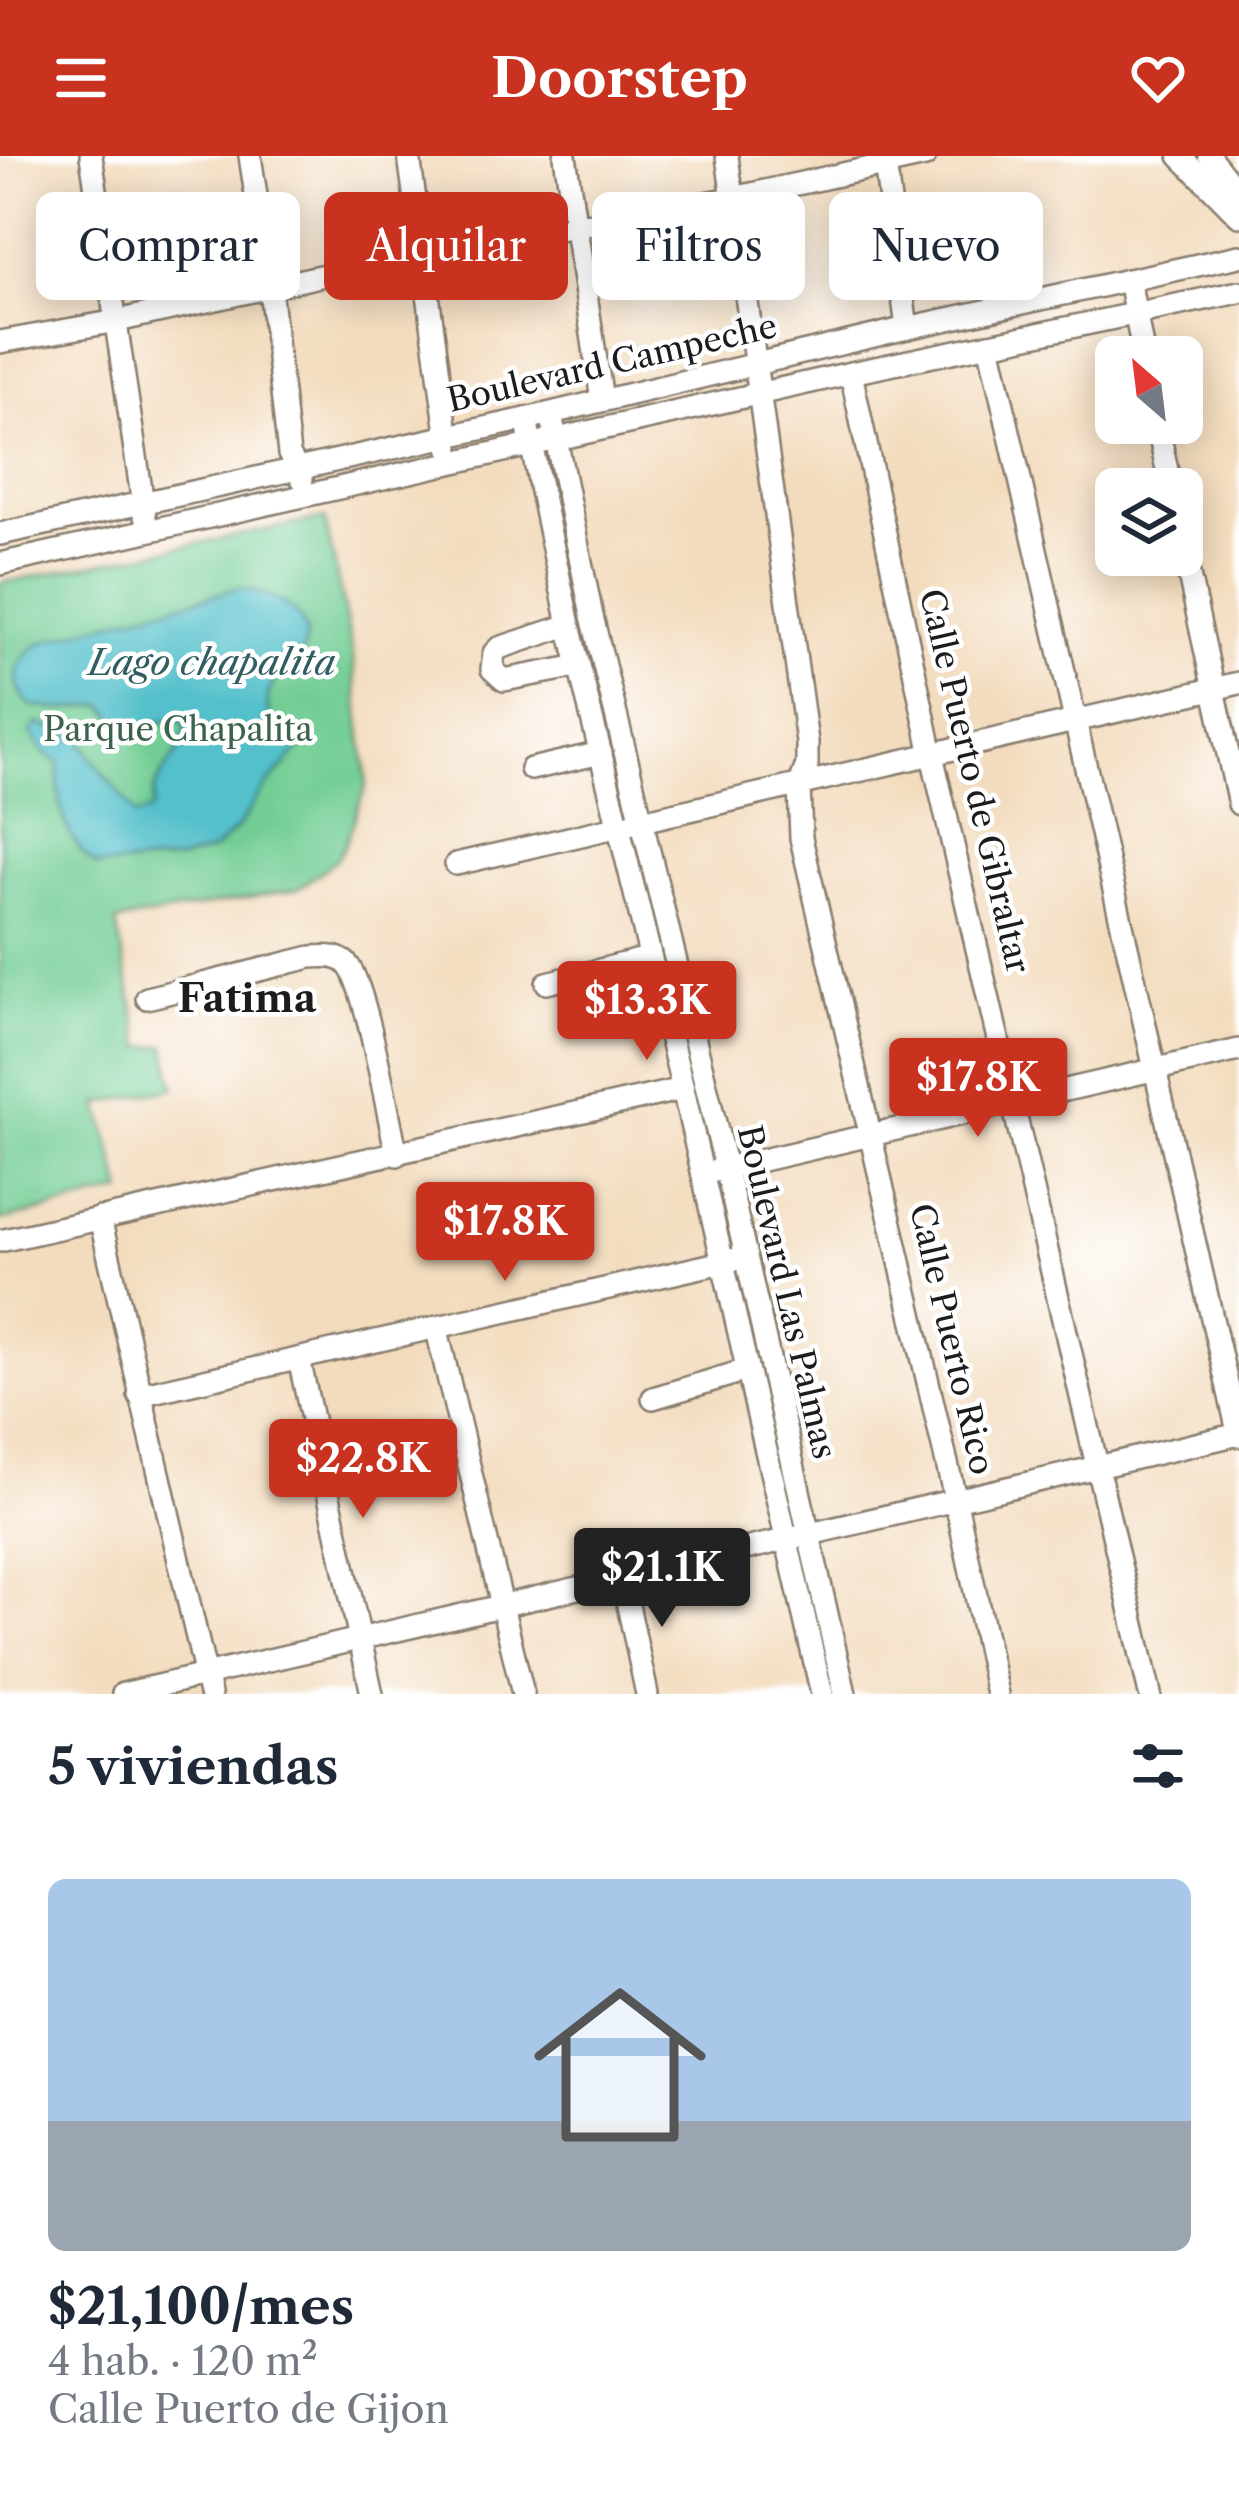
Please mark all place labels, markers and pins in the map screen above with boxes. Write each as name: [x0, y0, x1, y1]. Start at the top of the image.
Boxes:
pin: $13.3K: [549, 961, 745, 1063]
pin: $17.8K: [880, 1038, 1076, 1140]
pin: $17.8K: [407, 1182, 603, 1284]
pin: $22.8K: [265, 1419, 461, 1521]
pin: $21.1K: [564, 1528, 760, 1630]

